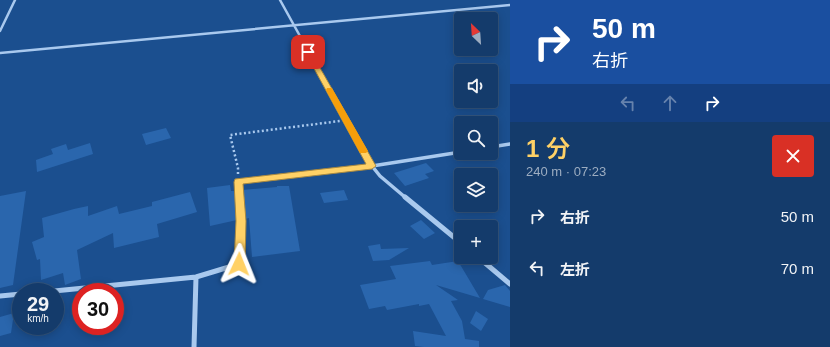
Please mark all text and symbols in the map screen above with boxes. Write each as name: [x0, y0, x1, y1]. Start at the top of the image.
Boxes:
north arrow: [454, 12, 498, 56]
map controls: [454, 12, 498, 264]
text: 50 m: [592, 13, 656, 44]
icon: right: [526, 16, 578, 68]
pin: [291, 35, 325, 69]
icon: arrive: [297, 41, 319, 63]
text: 右折: [592, 51, 628, 71]
button: sound: [454, 64, 498, 108]
icon: left: [617, 92, 639, 114]
icon: ahead: [659, 92, 681, 114]
icon: right: [701, 92, 723, 114]
button: search: [454, 116, 498, 160]
text: 1 分: [526, 135, 570, 162]
button: close: [772, 135, 814, 177]
text: 240 m · 07:23: [526, 164, 606, 179]
button: layers: [454, 168, 498, 212]
icon: right: [526, 205, 548, 227]
text: 50 m: [781, 208, 814, 225]
text: 右折: [560, 209, 590, 226]
button: +: [454, 220, 498, 264]
position arrow: [218, 243, 260, 285]
icon: left: [526, 257, 548, 279]
text: 70 m: [781, 260, 814, 277]
text: 左折: [560, 261, 590, 278]
speed limit sign: 30: [72, 283, 124, 335]
text: 29: [27, 293, 49, 315]
text: km/h: [27, 313, 49, 324]

